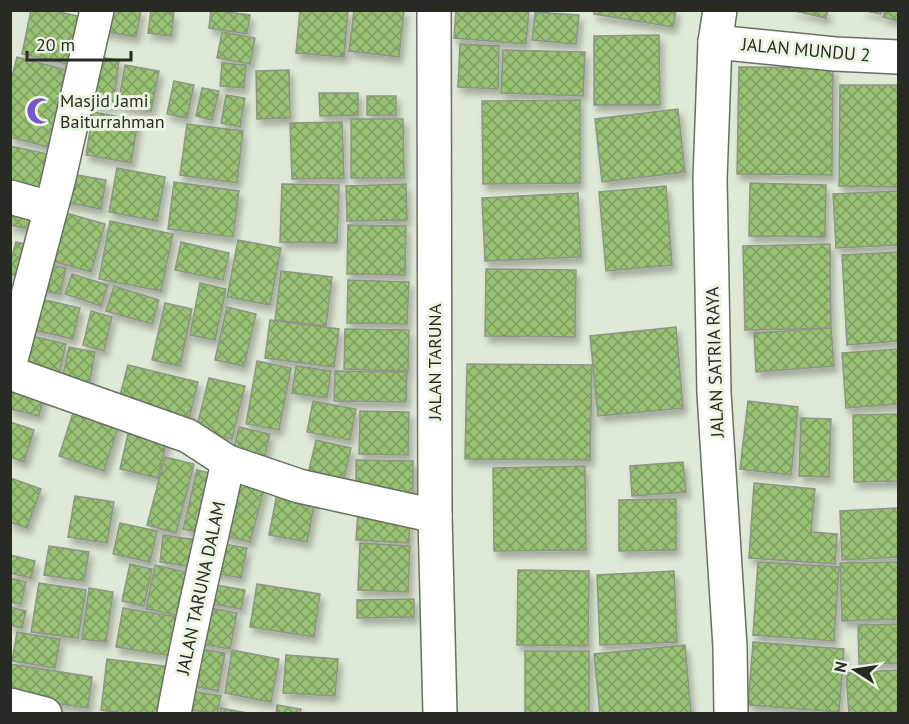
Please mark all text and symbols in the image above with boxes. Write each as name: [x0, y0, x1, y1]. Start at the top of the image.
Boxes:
scale bar: [27, 24, 130, 62]
street label: JALAN MUNDU 2: [740, 32, 871, 67]
text: 20 m: [36, 33, 75, 56]
place label: Masjid Jami Baiturrahman: [60, 89, 164, 133]
mosque icon: Masjid Jami Baiturrahman: [25, 96, 55, 126]
street label: JALAN SATRIA RAYA: [700, 286, 729, 439]
street label: JALAN TARUNA: [423, 303, 446, 421]
street label: JALAN TARUNA DALAM: [171, 499, 230, 678]
north arrow: [825, 640, 885, 700]
text: N: [829, 660, 851, 674]

